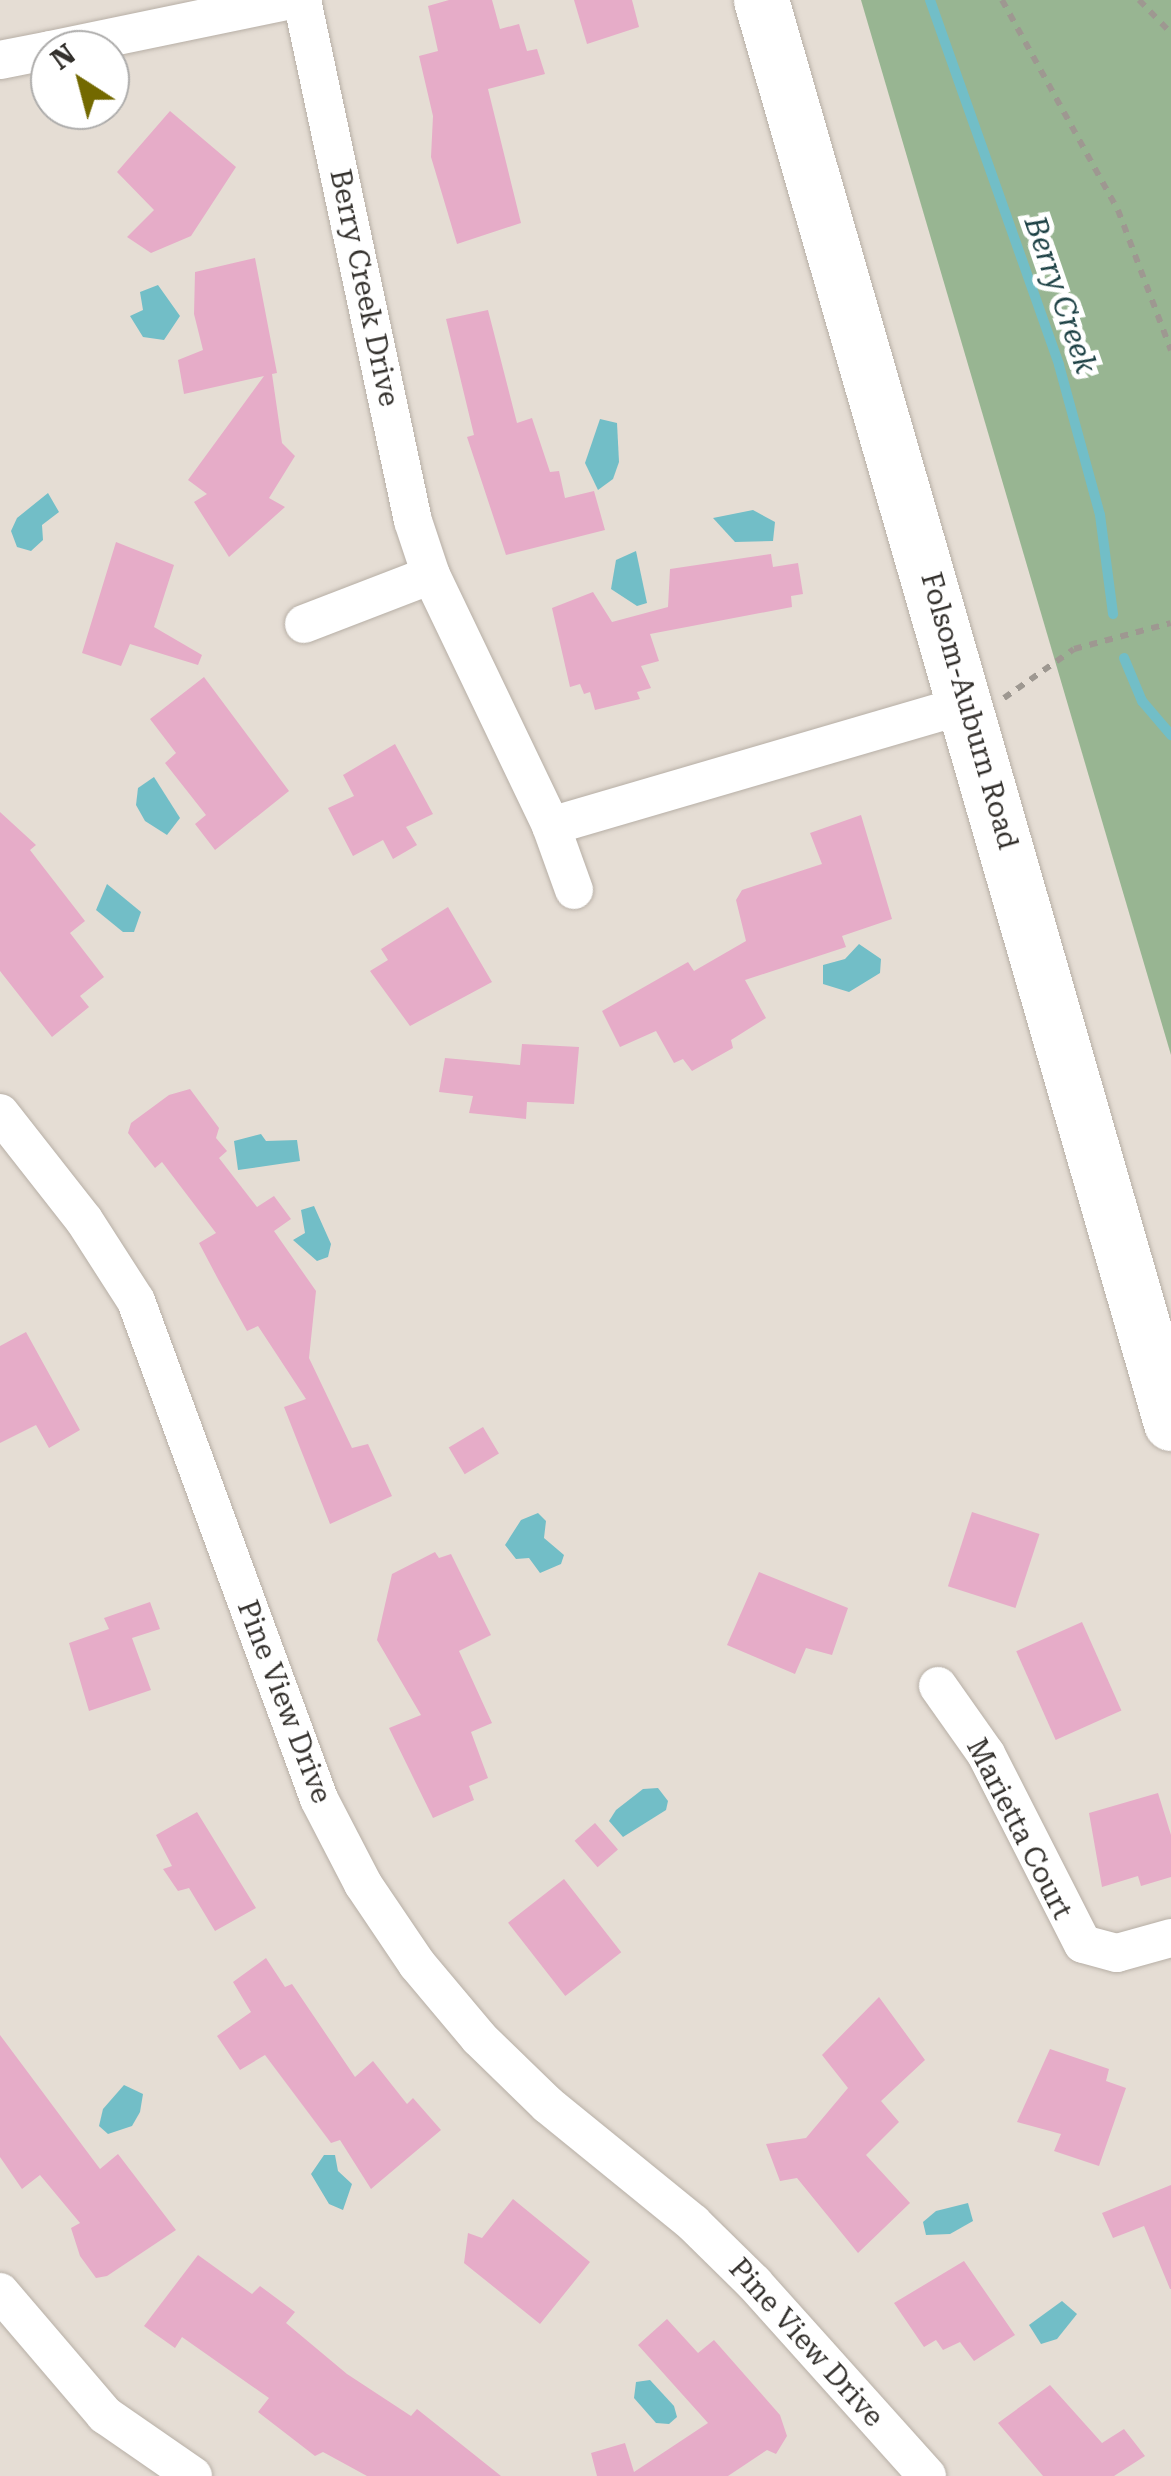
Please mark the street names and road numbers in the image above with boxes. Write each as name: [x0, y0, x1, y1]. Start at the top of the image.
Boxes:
street label: Berry Creek Drive: [322, 166, 406, 410]
street label: Folsom-Auburn Road: [913, 569, 1025, 853]
street label: Pine View Drive: [230, 1596, 338, 1808]
street label: Marietta Court: [959, 1733, 1079, 1925]
street label: Pine View Drive: [722, 2252, 890, 2434]

